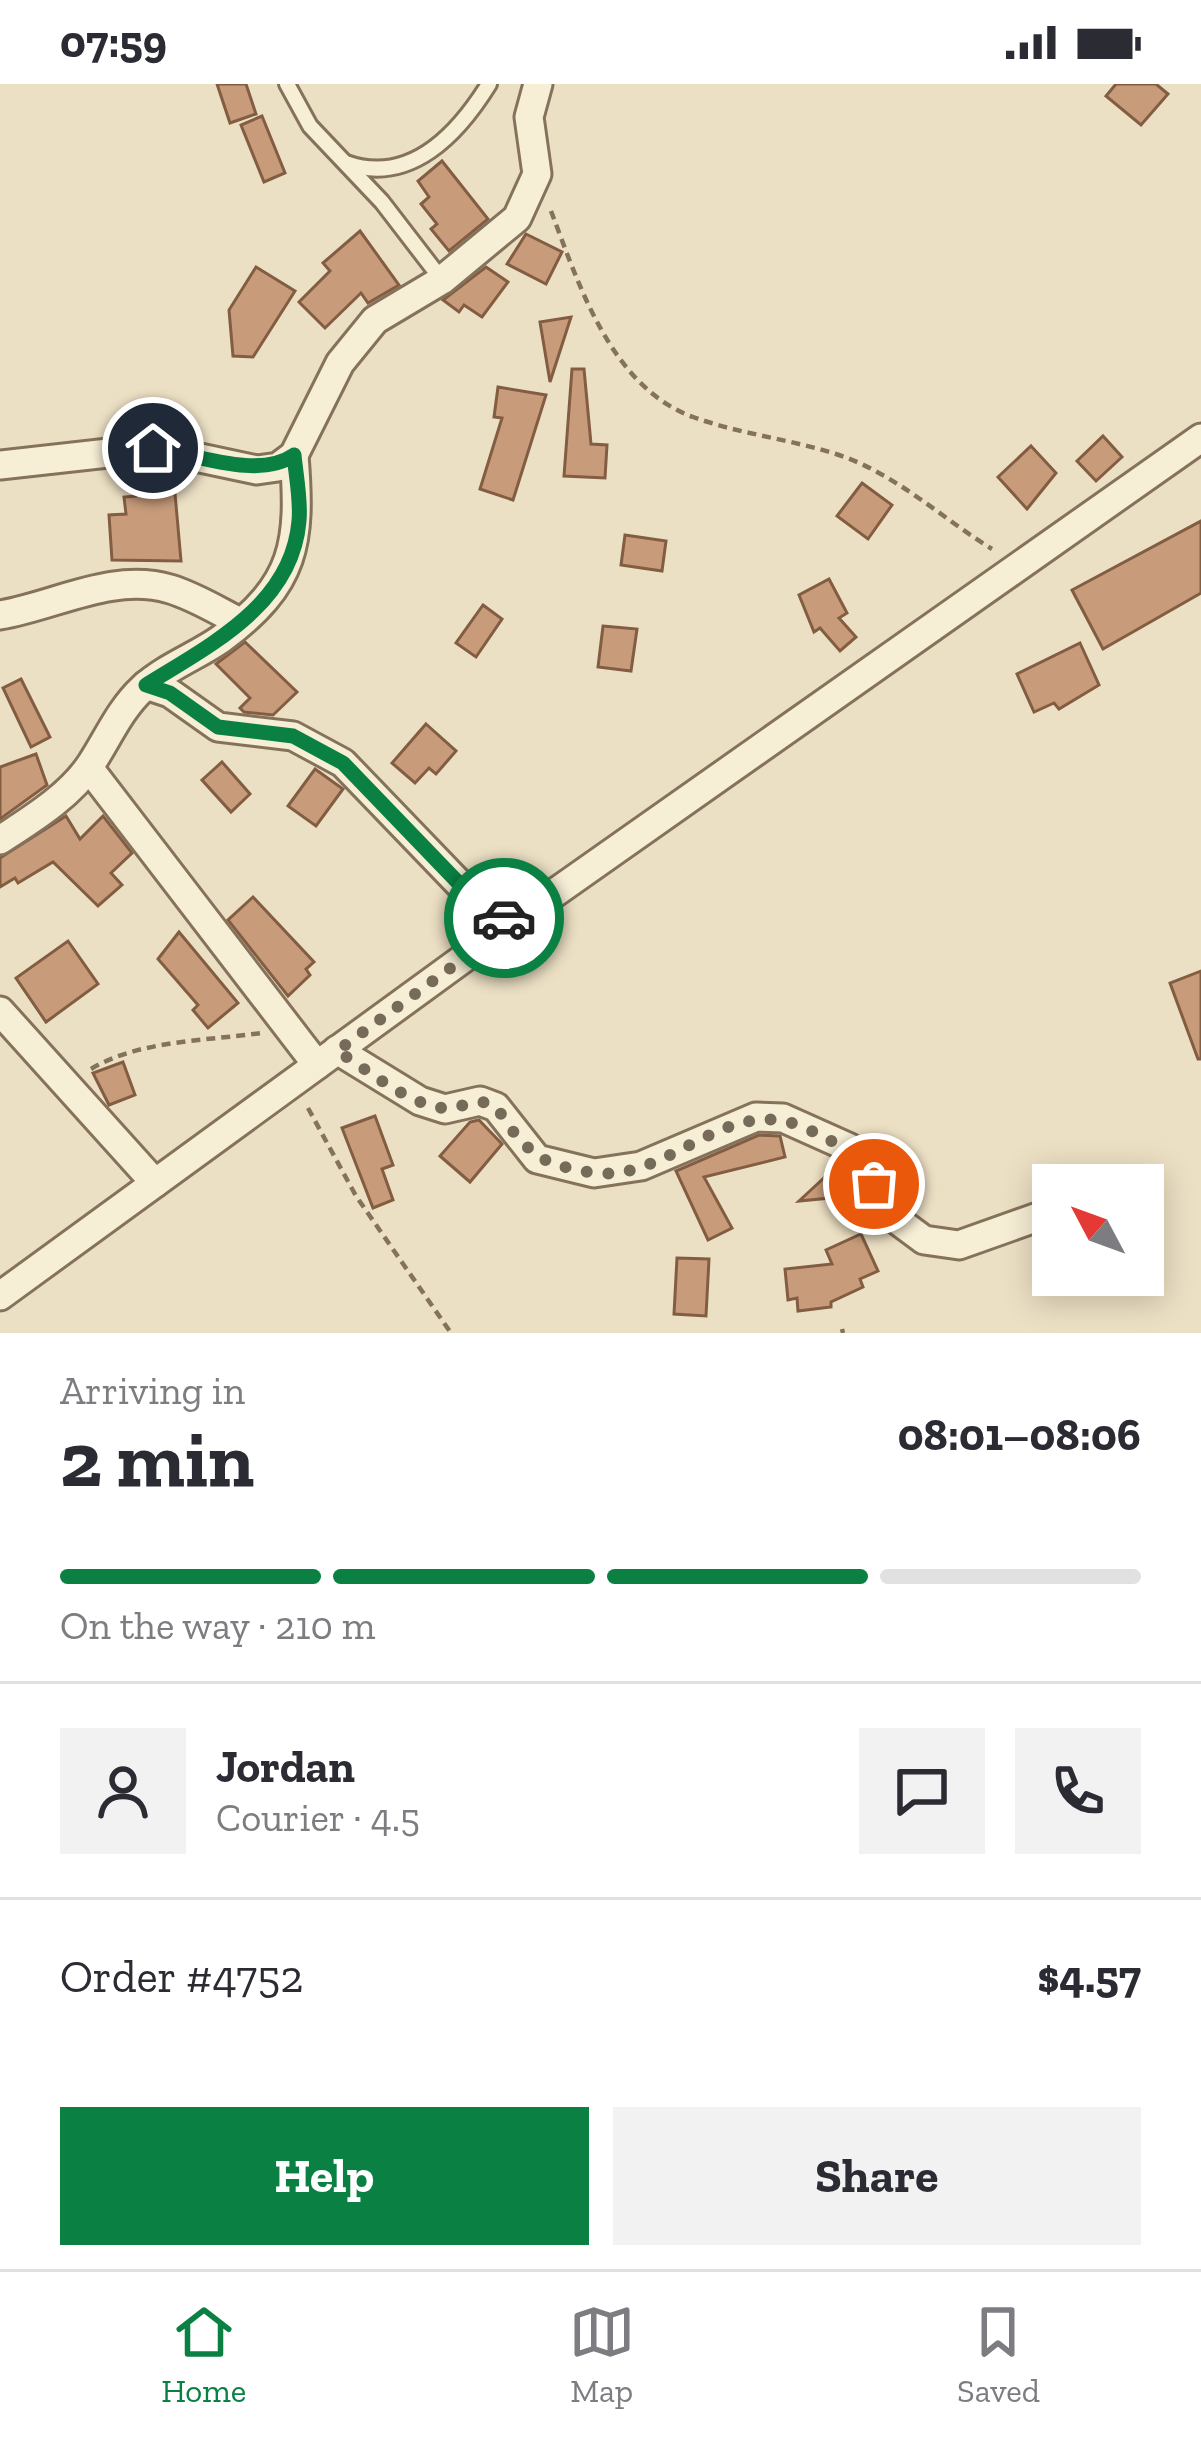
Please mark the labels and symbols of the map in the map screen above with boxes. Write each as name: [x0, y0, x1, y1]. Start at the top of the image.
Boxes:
pin: [102, 397, 204, 499]
courier: [444, 858, 564, 978]
pin: [823, 1133, 925, 1235]
north arrow: [1032, 1164, 1164, 1296]

